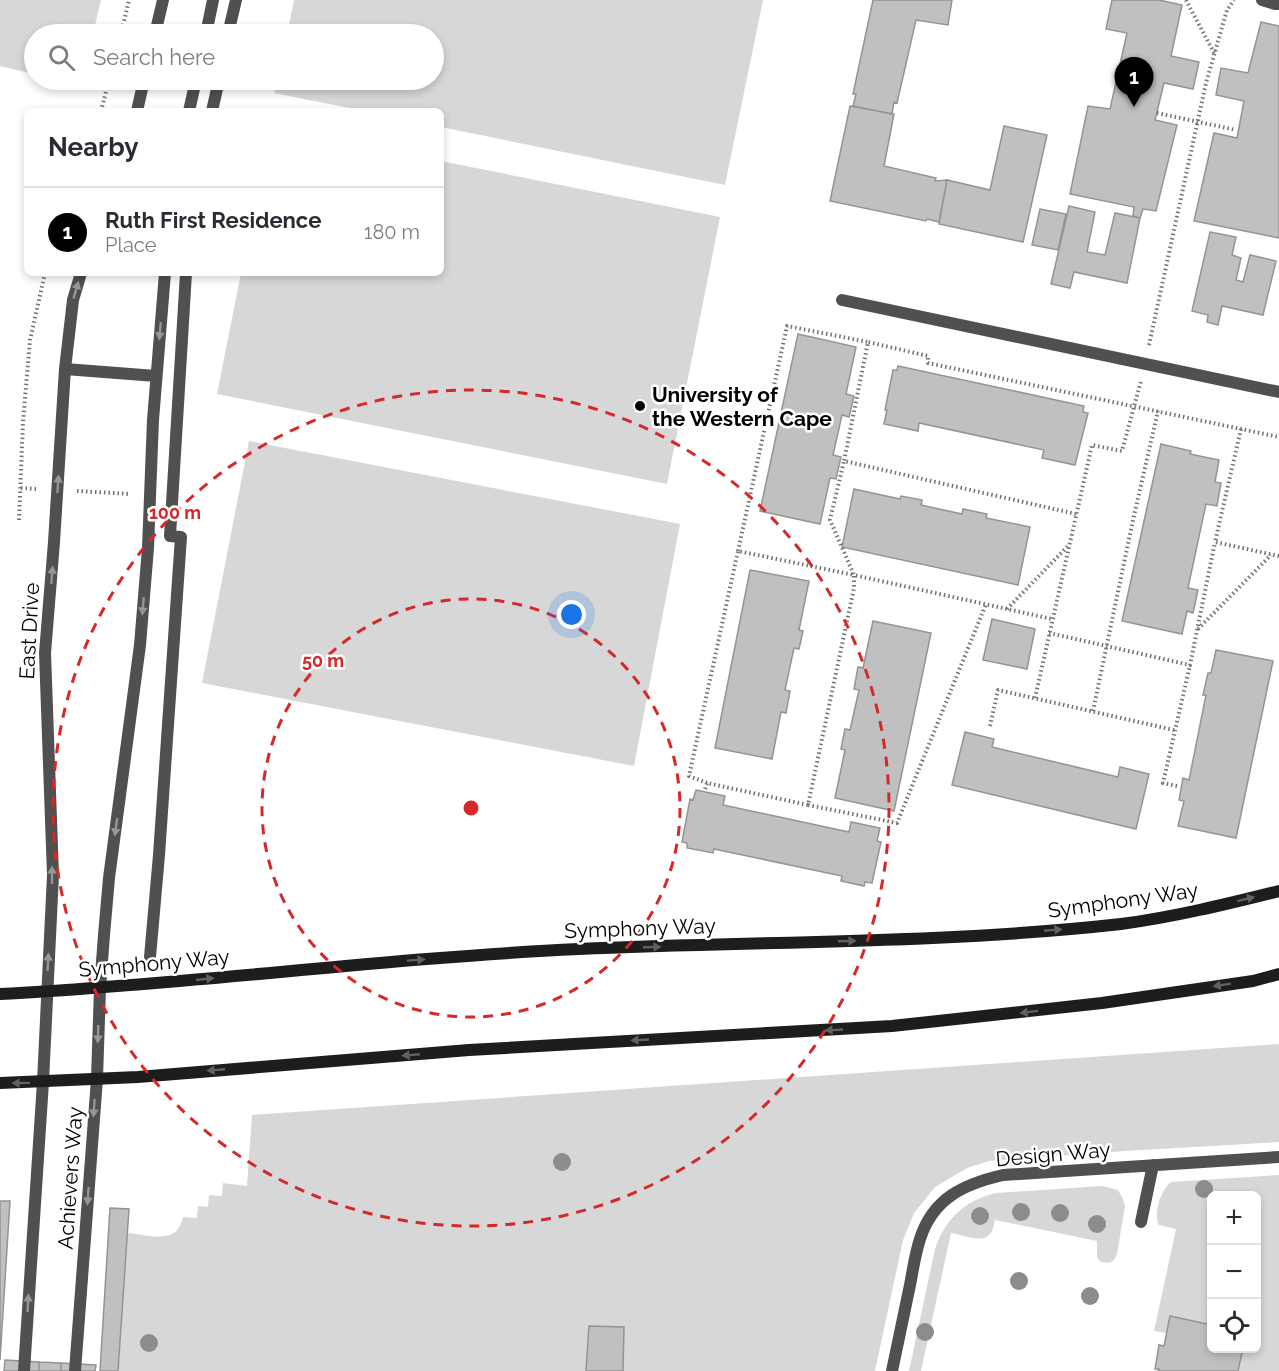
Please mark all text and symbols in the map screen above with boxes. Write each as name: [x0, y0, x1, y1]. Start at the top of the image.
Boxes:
search box: [24, 24, 444, 90]
icon: search: [45, 41, 78, 74]
text: Search here: [93, 44, 215, 70]
pin: 1: [1114, 57, 1154, 107]
text: Nearby: [48, 132, 138, 162]
text: Ruth First Residence: [105, 207, 321, 233]
text: 1: [63, 220, 72, 244]
text: 180 m: [364, 220, 420, 244]
text: Place: [105, 233, 156, 257]
one-way arrow: [72, 281, 82, 299]
one-way arrow: [155, 322, 165, 341]
place label: University of the Western Cape: [652, 382, 832, 431]
marker: University of the Western Cape: [633, 399, 647, 413]
one-way arrow: [53, 474, 62, 493]
text: 100 m: [149, 502, 201, 523]
one-way arrow: [47, 565, 56, 584]
street label: East Drive: [14, 582, 44, 680]
one-way arrow: [138, 597, 148, 616]
your location: [557, 600, 586, 629]
text: 50 m: [302, 650, 344, 671]
centre of rings: [461, 798, 481, 818]
one-way arrow: [111, 818, 120, 837]
one-way arrow: [47, 865, 57, 884]
street label: Symphony Way: [1046, 877, 1200, 923]
one-way arrow: [1236, 894, 1255, 904]
street label: Symphony Way: [564, 913, 716, 943]
one-way arrow: [1044, 925, 1063, 935]
one-way arrow: [838, 936, 857, 946]
one-way arrow: [643, 942, 662, 952]
street label: Symphony Way: [77, 944, 231, 982]
one-way arrow: [43, 953, 52, 972]
one-way arrow: [406, 955, 425, 965]
one-way arrow: [195, 974, 214, 984]
one-way arrow: [1212, 981, 1231, 990]
one-way arrow: [1019, 1007, 1038, 1017]
one-way arrow: [94, 1024, 103, 1043]
one-way arrow: [825, 1025, 844, 1034]
one-way arrow: [630, 1036, 649, 1045]
one-way arrow: [401, 1050, 420, 1059]
one-way arrow: [207, 1066, 226, 1075]
one-way arrow: [12, 1078, 31, 1087]
one-way arrow: [90, 1099, 99, 1118]
street label: Achievers Way: [53, 1106, 87, 1250]
street label: Design Way: [994, 1137, 1112, 1171]
one-way arrow: [83, 1186, 93, 1205]
map controls: [1207, 1191, 1261, 1353]
button: +: [1207, 1191, 1261, 1245]
button: −: [1207, 1245, 1261, 1299]
one-way arrow: [24, 1293, 33, 1312]
button: locate: [1207, 1299, 1261, 1353]

